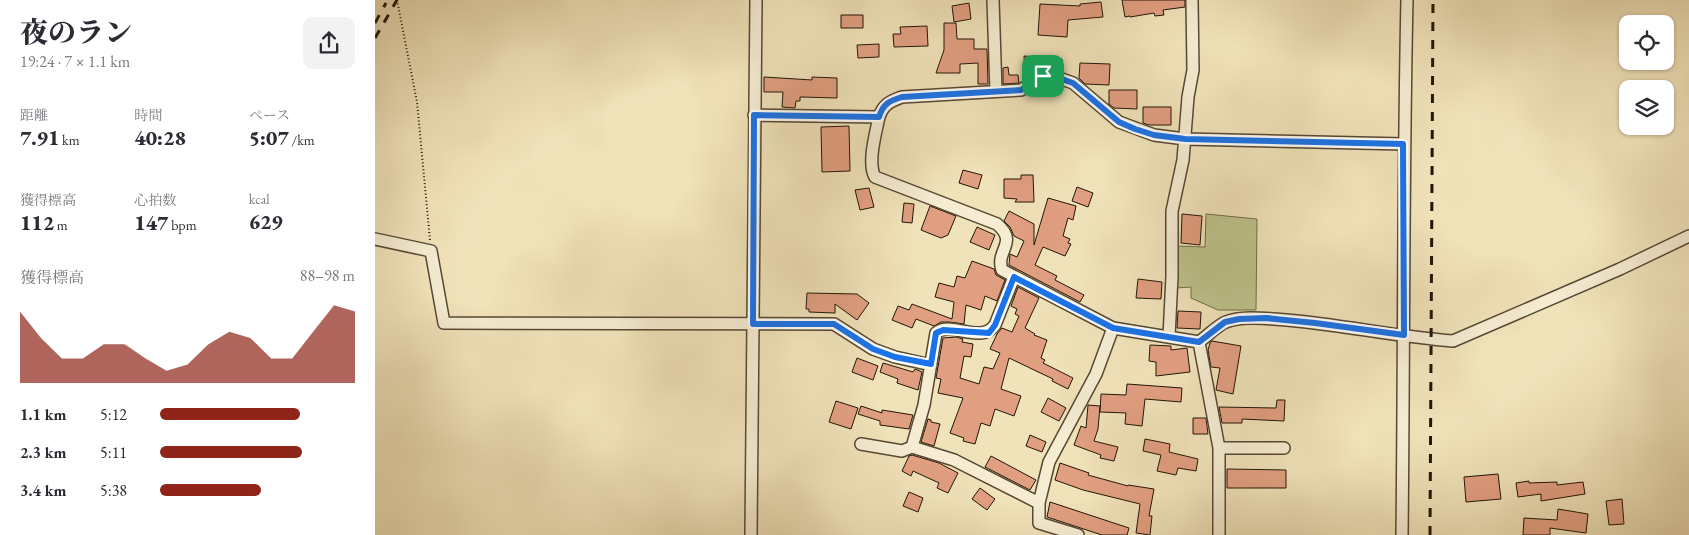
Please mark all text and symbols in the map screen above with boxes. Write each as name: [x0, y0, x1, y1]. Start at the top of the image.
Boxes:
text: 夜のラン: [20, 14, 132, 50]
map controls: [1619, 15, 1674, 135]
button: locate: [1619, 15, 1674, 70]
button: share: [303, 17, 355, 69]
text: 19:24 · 7 × 1.1 km: [20, 51, 130, 72]
pin: [1022, 55, 1064, 97]
icon: arrive: [1029, 62, 1057, 90]
button: layers: [1619, 80, 1674, 135]
text: 距離: [20, 106, 48, 124]
text: 時間: [134, 106, 162, 124]
text: ペース: [249, 106, 290, 124]
text: 7.91: [20, 124, 59, 151]
text: 40:28: [134, 124, 186, 151]
text: 5:07: [249, 124, 289, 151]
text: km: [59, 131, 80, 149]
text: /km: [289, 131, 315, 149]
text: kcal: [249, 190, 270, 208]
text: 獲得標高: [20, 191, 76, 209]
text: 心拍数: [134, 191, 176, 209]
text: 629: [249, 208, 283, 235]
text: 112: [20, 209, 54, 236]
text: 147: [134, 209, 168, 236]
text: m: [54, 216, 68, 234]
text: bpm: [168, 216, 197, 234]
text: 88–98 m: [300, 265, 355, 286]
text: 獲得標高: [20, 267, 84, 288]
text: 1.1 km: [20, 404, 66, 425]
text: 5:12: [100, 404, 127, 425]
text: 2.3 km: [20, 442, 66, 463]
text: 5:11: [100, 442, 127, 463]
text: 3.4 km: [20, 480, 66, 501]
text: 5:38: [100, 480, 127, 501]

